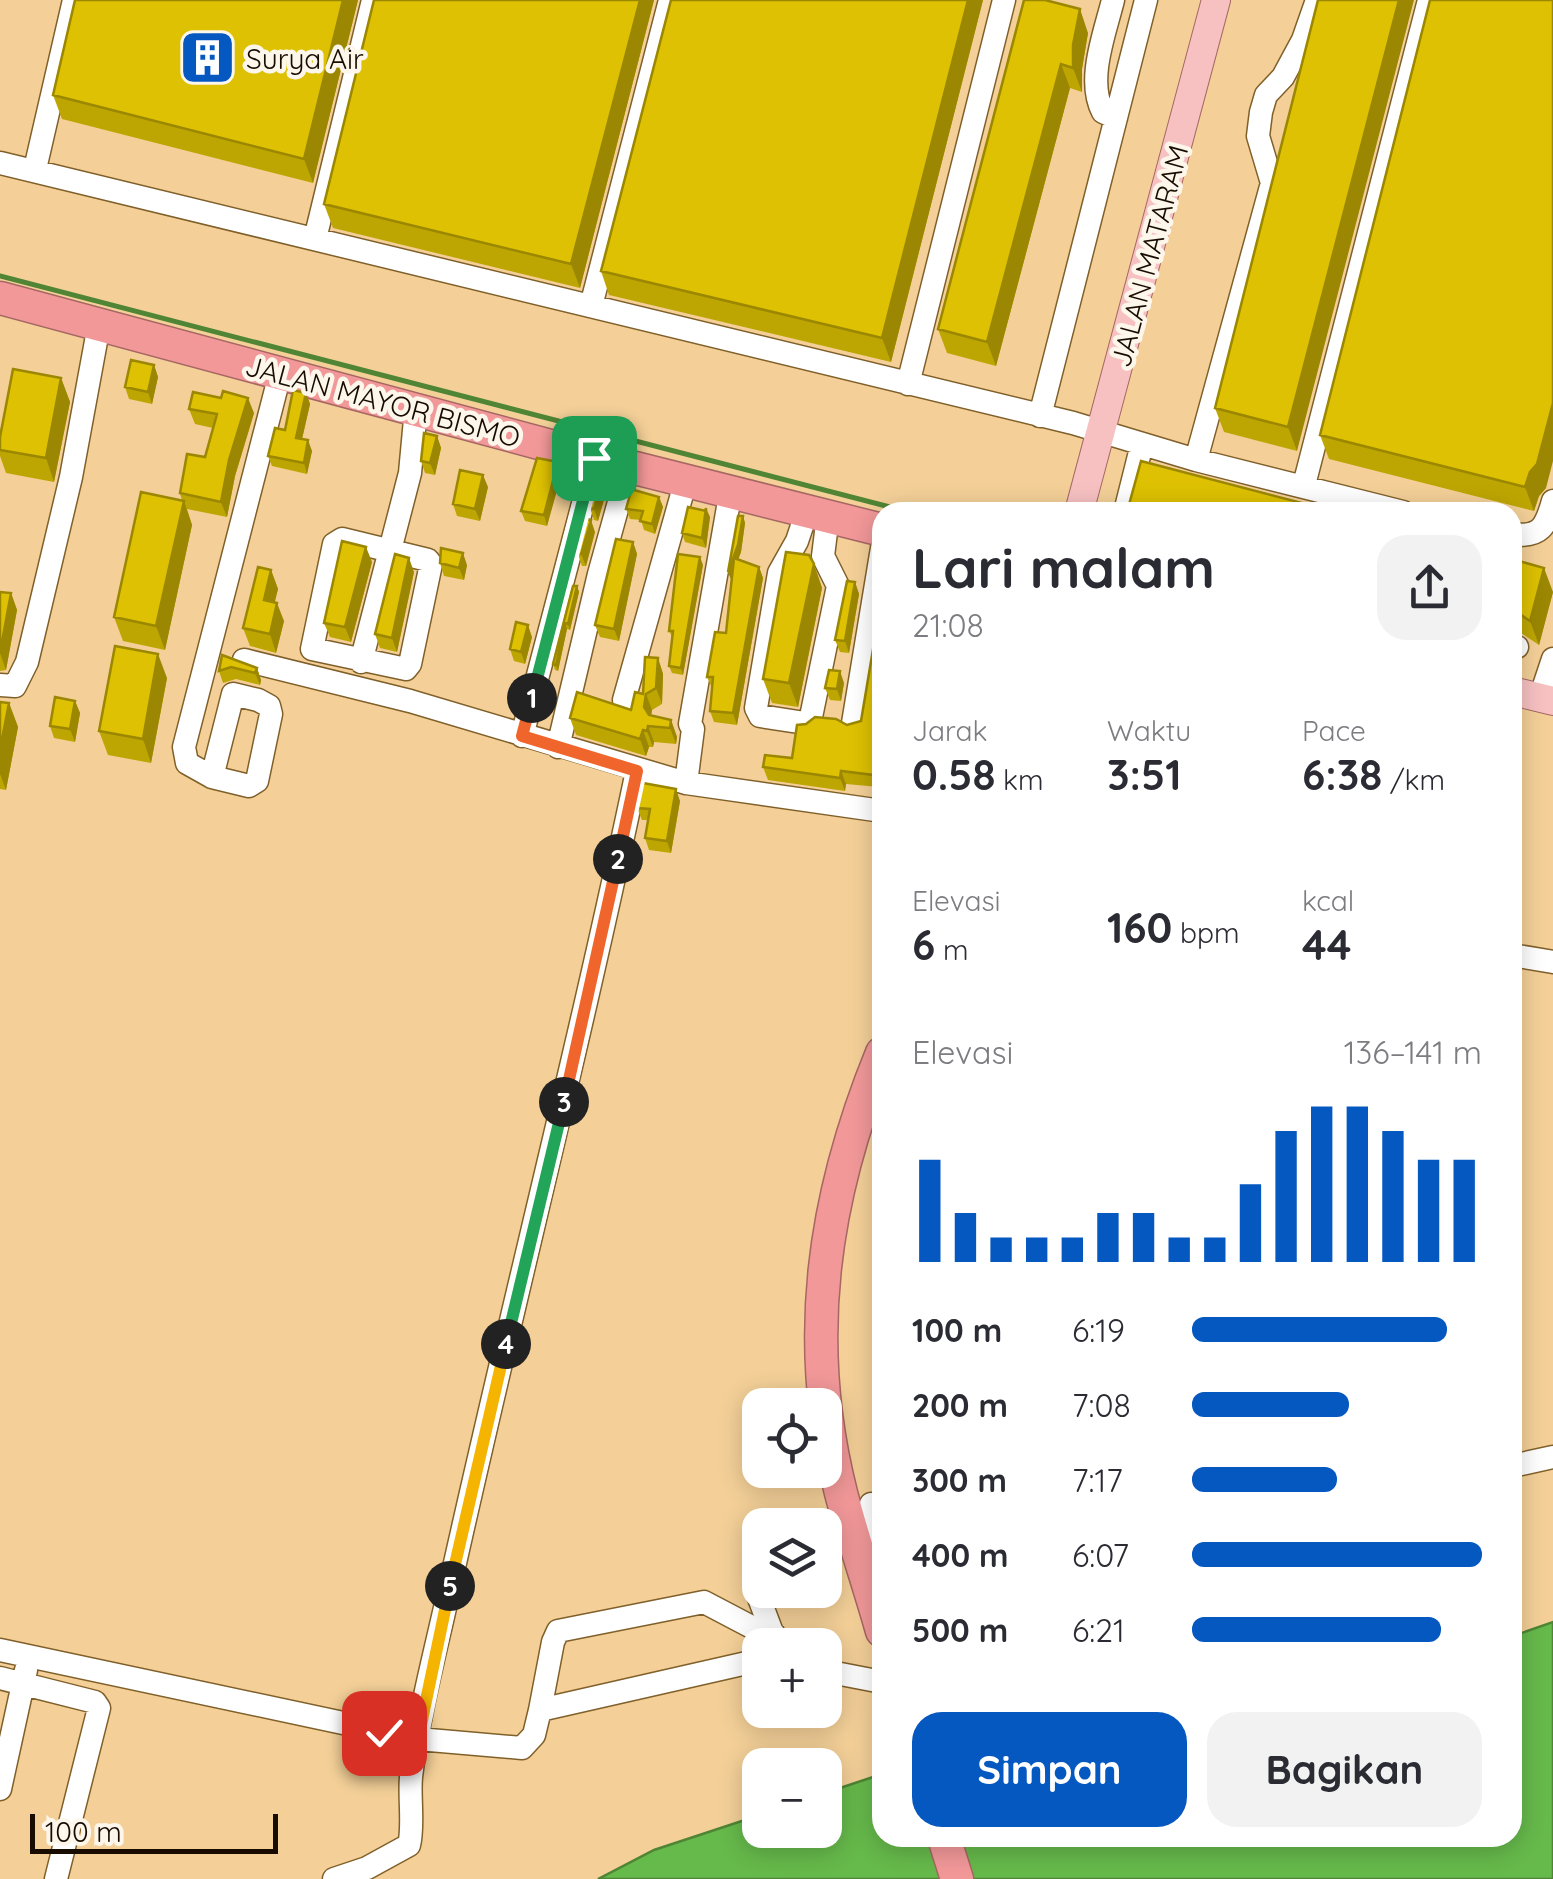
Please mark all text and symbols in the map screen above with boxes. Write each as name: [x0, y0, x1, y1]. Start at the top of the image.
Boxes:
building icon: Surya Air: [177, 28, 237, 88]
place label: Surya Air: [246, 41, 364, 76]
street label: JALAN MATARAM: [1103, 141, 1195, 371]
street label: JALAN MAYOR BISMO: [242, 347, 524, 455]
pin: [552, 416, 637, 501]
icon: arrive: [567, 431, 622, 486]
text: Lari malam: [912, 533, 1215, 602]
button: share: [1377, 535, 1482, 640]
text: 21:08: [912, 605, 984, 645]
pin: 1: [507, 673, 557, 723]
text: 1: [527, 680, 537, 715]
text: Jarak: [912, 713, 987, 748]
text: Waktu: [1107, 713, 1191, 748]
text: Pace: [1302, 713, 1366, 748]
text: 0.58: [912, 748, 995, 801]
text: 3:51: [1107, 748, 1182, 801]
text: 6:38: [1302, 748, 1382, 801]
text: km: [995, 762, 1044, 797]
text: /km: [1382, 762, 1445, 797]
pin: 2: [593, 834, 643, 884]
text: 2: [610, 841, 626, 876]
text: Elevasi: [912, 883, 1001, 918]
text: kcal: [1302, 883, 1354, 918]
text: 160: [1107, 901, 1172, 954]
text: bpm: [1172, 915, 1239, 950]
text: 6: [912, 918, 935, 971]
text: 44: [1302, 918, 1351, 971]
text: m: [935, 932, 968, 967]
text: Elevasi: [912, 1032, 1013, 1072]
text: 136–141 m: [1344, 1032, 1482, 1072]
pin: 3: [539, 1077, 589, 1127]
text: 3: [556, 1084, 572, 1119]
text: 100 m: [912, 1310, 1002, 1350]
text: 6:19: [1072, 1310, 1125, 1350]
pin: 4: [481, 1319, 531, 1369]
text: 4: [498, 1326, 514, 1361]
text: 200 m: [912, 1385, 1008, 1425]
text: 7:08: [1072, 1385, 1131, 1425]
map controls: [742, 1388, 842, 1848]
button: locate: [742, 1388, 842, 1488]
text: 300 m: [912, 1460, 1007, 1500]
text: 7:17: [1072, 1460, 1123, 1500]
button: layers: [742, 1508, 842, 1608]
text: 400 m: [912, 1535, 1009, 1575]
text: 6:07: [1072, 1535, 1129, 1575]
pin: 5: [425, 1561, 475, 1611]
text: 5: [442, 1568, 458, 1603]
text: 500 m: [912, 1610, 1008, 1650]
text: 6:21: [1072, 1610, 1125, 1650]
button: +: [742, 1628, 842, 1728]
pin: [342, 1691, 427, 1776]
icon: check: [357, 1706, 412, 1761]
button: Simpan: [912, 1712, 1187, 1827]
button: Bagikan: [1207, 1712, 1482, 1827]
button: −: [742, 1748, 842, 1848]
scale bar: [30, 1809, 278, 1854]
text: 100 m: [45, 1814, 122, 1849]

